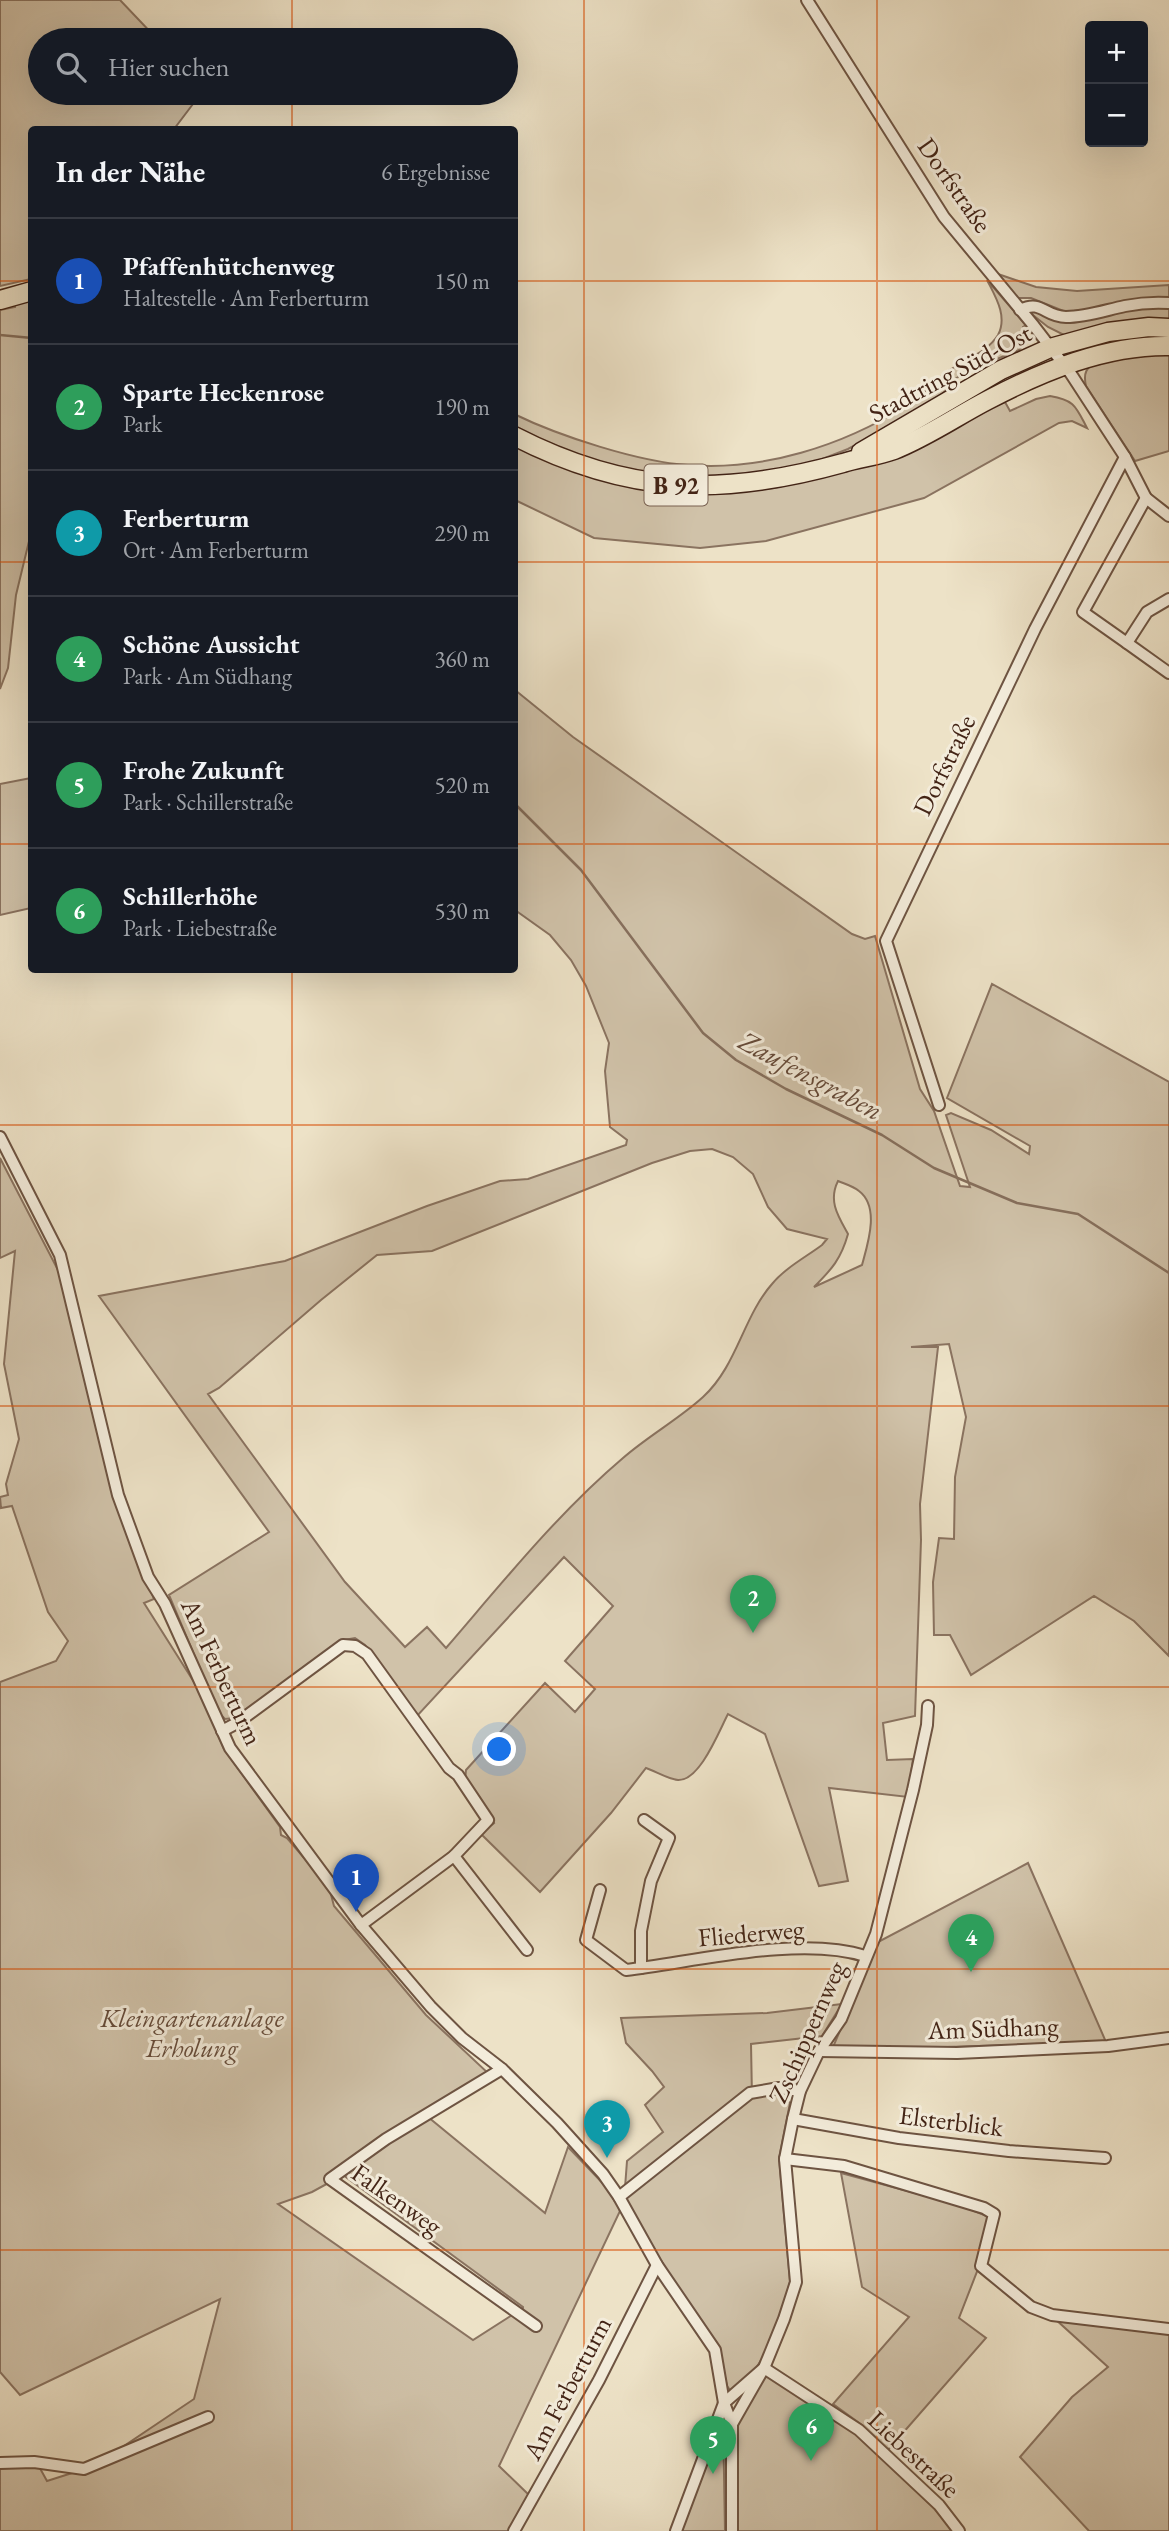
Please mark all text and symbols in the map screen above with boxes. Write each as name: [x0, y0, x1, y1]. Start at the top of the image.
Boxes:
map controls: [1085, 21, 1148, 147]
button: +: [1085, 21, 1148, 84]
search box: [28, 28, 518, 105]
icon: search: [52, 48, 90, 86]
text: Hier suchen: [108, 50, 229, 84]
button: −: [1085, 84, 1148, 147]
street label: Dorfstraße: [910, 131, 1000, 239]
text: In der Nähe: [56, 152, 205, 191]
text: 6 Ergebnisse: [381, 157, 490, 187]
text: Pfaffenhütchenweg: [123, 249, 334, 283]
text: 1: [73, 266, 85, 296]
text: 150 m: [434, 266, 490, 296]
text: Haltestelle · Am Ferberturm: [123, 283, 370, 313]
street label: Stadtring Süd-Ost: [863, 316, 1037, 430]
text: Sparte Heckenrose: [123, 375, 324, 409]
text: 2: [73, 392, 85, 422]
text: 190 m: [434, 392, 490, 422]
text: Park: [123, 409, 162, 439]
road number: B 92: [644, 464, 708, 506]
text: Ferberturm: [123, 501, 250, 535]
text: 3: [73, 518, 85, 548]
text: 290 m: [434, 518, 490, 548]
text: Ort · Am Ferberturm: [123, 535, 309, 565]
text: Schöne Aussicht: [123, 627, 299, 661]
text: 4: [73, 644, 85, 674]
text: 360 m: [434, 644, 490, 674]
text: Park · Am Südhang: [123, 661, 292, 691]
street label: Dorfstraße: [905, 709, 983, 821]
text: Frohe Zukunft: [123, 753, 284, 787]
text: 5: [73, 770, 85, 800]
text: 520 m: [434, 770, 490, 800]
text: Park · Schillerstraße: [123, 787, 293, 817]
text: Schillerhöhe: [123, 879, 257, 913]
text: 6: [73, 896, 85, 926]
text: 530 m: [434, 896, 490, 926]
text: Park · Liebestraße: [123, 913, 277, 943]
water label: Zaufensgraben: [732, 1022, 889, 1128]
pin: 2: [730, 1575, 776, 1633]
street label: Am Ferberturm: [173, 1592, 271, 1751]
your location: [482, 1732, 516, 1766]
pin: 1: [333, 1854, 379, 1912]
street label: Fliederweg: [697, 1911, 806, 1955]
pin: 4: [948, 1914, 994, 1972]
street label: Zschippernweg: [761, 1955, 854, 2108]
park label: Kleingartenanlage Erholung: [99, 2001, 285, 2065]
street label: Am Südhang: [926, 2009, 1060, 2047]
street label: Elsterblick: [897, 2098, 1006, 2144]
pin: 3: [584, 2100, 630, 2158]
street label: Falkenweg: [345, 2155, 450, 2243]
street label: Am Ferberturm: [514, 2310, 619, 2467]
pin: 6: [788, 2403, 834, 2461]
street label: Liebestraße: [861, 2403, 967, 2505]
pin: 5: [690, 2416, 736, 2474]

